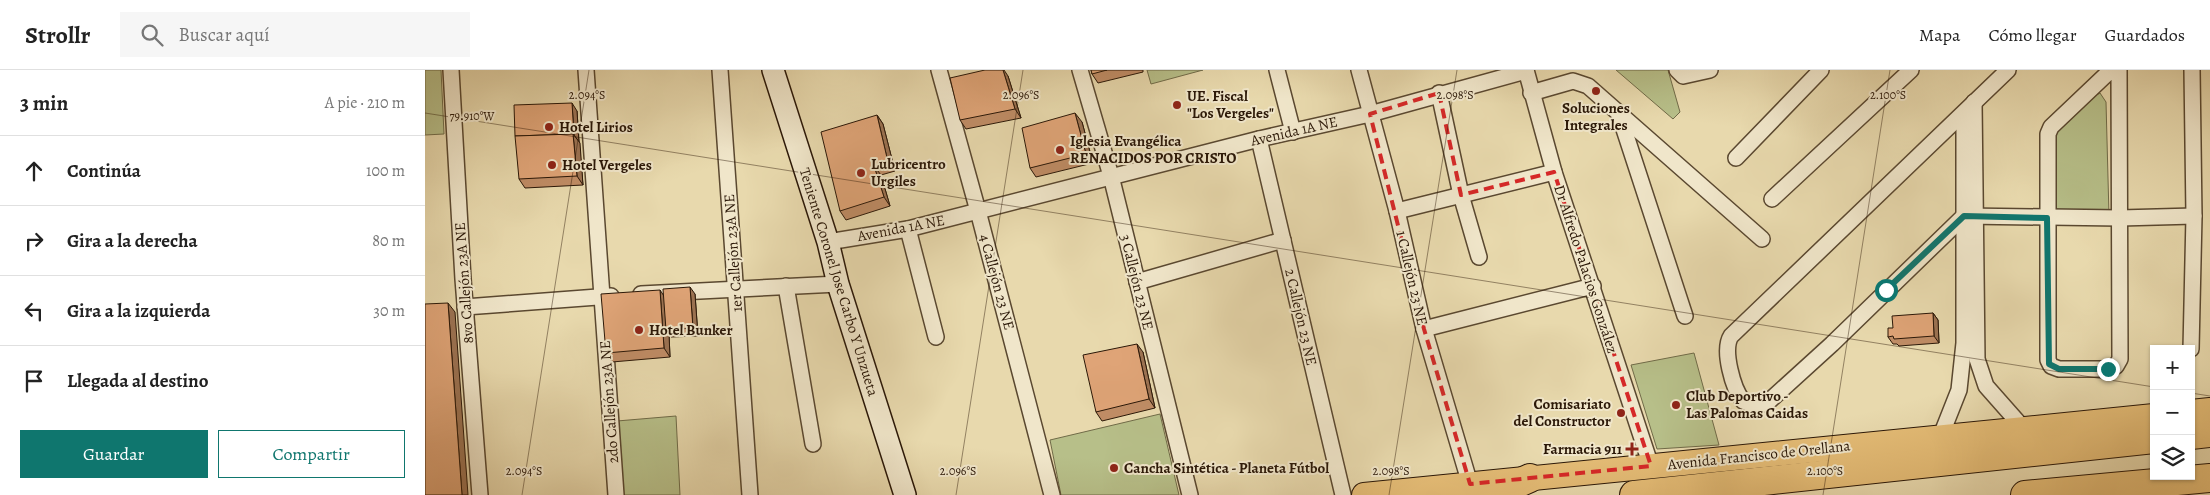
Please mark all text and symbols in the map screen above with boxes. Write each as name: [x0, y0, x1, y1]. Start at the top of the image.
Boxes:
search box: [120, 12, 470, 57]
text: Strollr: [25, 19, 90, 51]
icon: search: [138, 21, 166, 49]
text: Buscar aquí: [178, 22, 270, 48]
text: Mapa: [1919, 23, 1960, 47]
text: Cómo llegar: [1988, 23, 2077, 47]
text: Guardados: [2105, 23, 2185, 47]
marker: Soluciones Integrales: [1590, 85, 1602, 97]
place label: UE. Fiscal "Los Vergeles": [1187, 86, 1274, 123]
text: 2.094°S: [569, 87, 605, 103]
text: 2.096°S: [1003, 87, 1039, 103]
text: 2.098°S: [1436, 87, 1474, 103]
text: 2.100°S: [1870, 87, 1906, 103]
text: 3 min: [20, 89, 68, 117]
text: A pie · 210 m: [325, 92, 405, 114]
place label: Soluciones Integrales: [1562, 98, 1630, 135]
marker: UE. Fiscal "Los Vergeles": [1171, 99, 1183, 111]
text: 79.910°W: [450, 108, 495, 124]
street label: Avenida 1A NE: [1248, 111, 1339, 151]
place label: Hotel Lirios: [559, 117, 633, 137]
marker: Hotel Lirios: [543, 121, 555, 133]
place label: Iglesia Evangélica RENACIDOS POR CRISTO: [1070, 131, 1236, 168]
marker: Iglesia Evangélica RENACIDOS POR CRISTO: [1054, 144, 1066, 156]
place label: Lubricentro Urgiles: [871, 154, 946, 191]
place label: Hotel Vergeles: [562, 155, 652, 175]
icon: ahead: [20, 157, 48, 185]
text: Continúa: [67, 158, 141, 184]
marker: Hotel Vergeles: [546, 159, 558, 171]
text: 100 m: [366, 160, 405, 182]
street label: Teniente Coronel Jose Carbo Y Unzueta: [795, 165, 883, 399]
marker: Lubricentro Urgiles: [855, 167, 867, 179]
street label: Dr Alfredo Palacios González: [1549, 182, 1623, 356]
street label: 1er Callejón 23A NE: [719, 193, 747, 313]
street label: Avenida 1A NE: [855, 210, 946, 246]
street label: 8vo Callejón 23A NE: [450, 222, 478, 344]
icon: right: [20, 227, 48, 255]
text: Gira a la derecha: [67, 228, 198, 254]
street label: 1 Callejón 23 NE: [1391, 229, 1433, 327]
text: 80 m: [372, 230, 405, 252]
street label: 4 Callejón 23 NE: [975, 232, 1019, 332]
street label: 3 Callejón 23 NE: [1115, 232, 1159, 332]
street label: 2 Callejón 23 NE: [1280, 267, 1322, 367]
route start: [1875, 279, 1898, 302]
icon: left: [20, 297, 48, 325]
text: Gira a la izquierda: [67, 298, 210, 324]
text: 30 m: [373, 300, 405, 322]
place label: Hotel Bunker: [649, 320, 733, 340]
marker: Hotel Bunker: [633, 324, 645, 336]
street label: 2do Callejón 23A NE: [595, 340, 623, 464]
map controls: [2150, 345, 2195, 480]
button: +: [2150, 345, 2195, 390]
route end: [2097, 358, 2120, 381]
icon: arrive: [20, 367, 48, 395]
text: Llegada al destino: [67, 368, 209, 394]
place label: Club Deportivo - Las Palomas Caidas: [1686, 386, 1808, 423]
button: −: [2150, 390, 2195, 435]
place label: Comisariato del Constructor: [1514, 394, 1611, 431]
marker: Club Deportivo - Las Palomas Caidas: [1670, 399, 1682, 411]
marker: Comisariato del Constructor: [1615, 407, 1627, 419]
button: Guardar: [20, 430, 208, 478]
button: Compartir: [218, 430, 405, 478]
street label: Avenida Francisco de Orellana: [1666, 435, 1851, 475]
button: layers: [2150, 435, 2195, 480]
place label: Farmacia 911: [1543, 439, 1623, 459]
marker: Farmacia 911: [1626, 443, 1638, 455]
place label: Cancha Sintética - Planeta Fútbol: [1124, 458, 1329, 478]
marker: Cancha Sintética - Planeta Fútbol: [1108, 462, 1120, 474]
text: 2.094°S: [506, 463, 542, 479]
text: 2.096°S: [940, 463, 976, 479]
text: 2.098°S: [1372, 463, 1410, 479]
text: 2.100°S: [1807, 463, 1843, 479]

